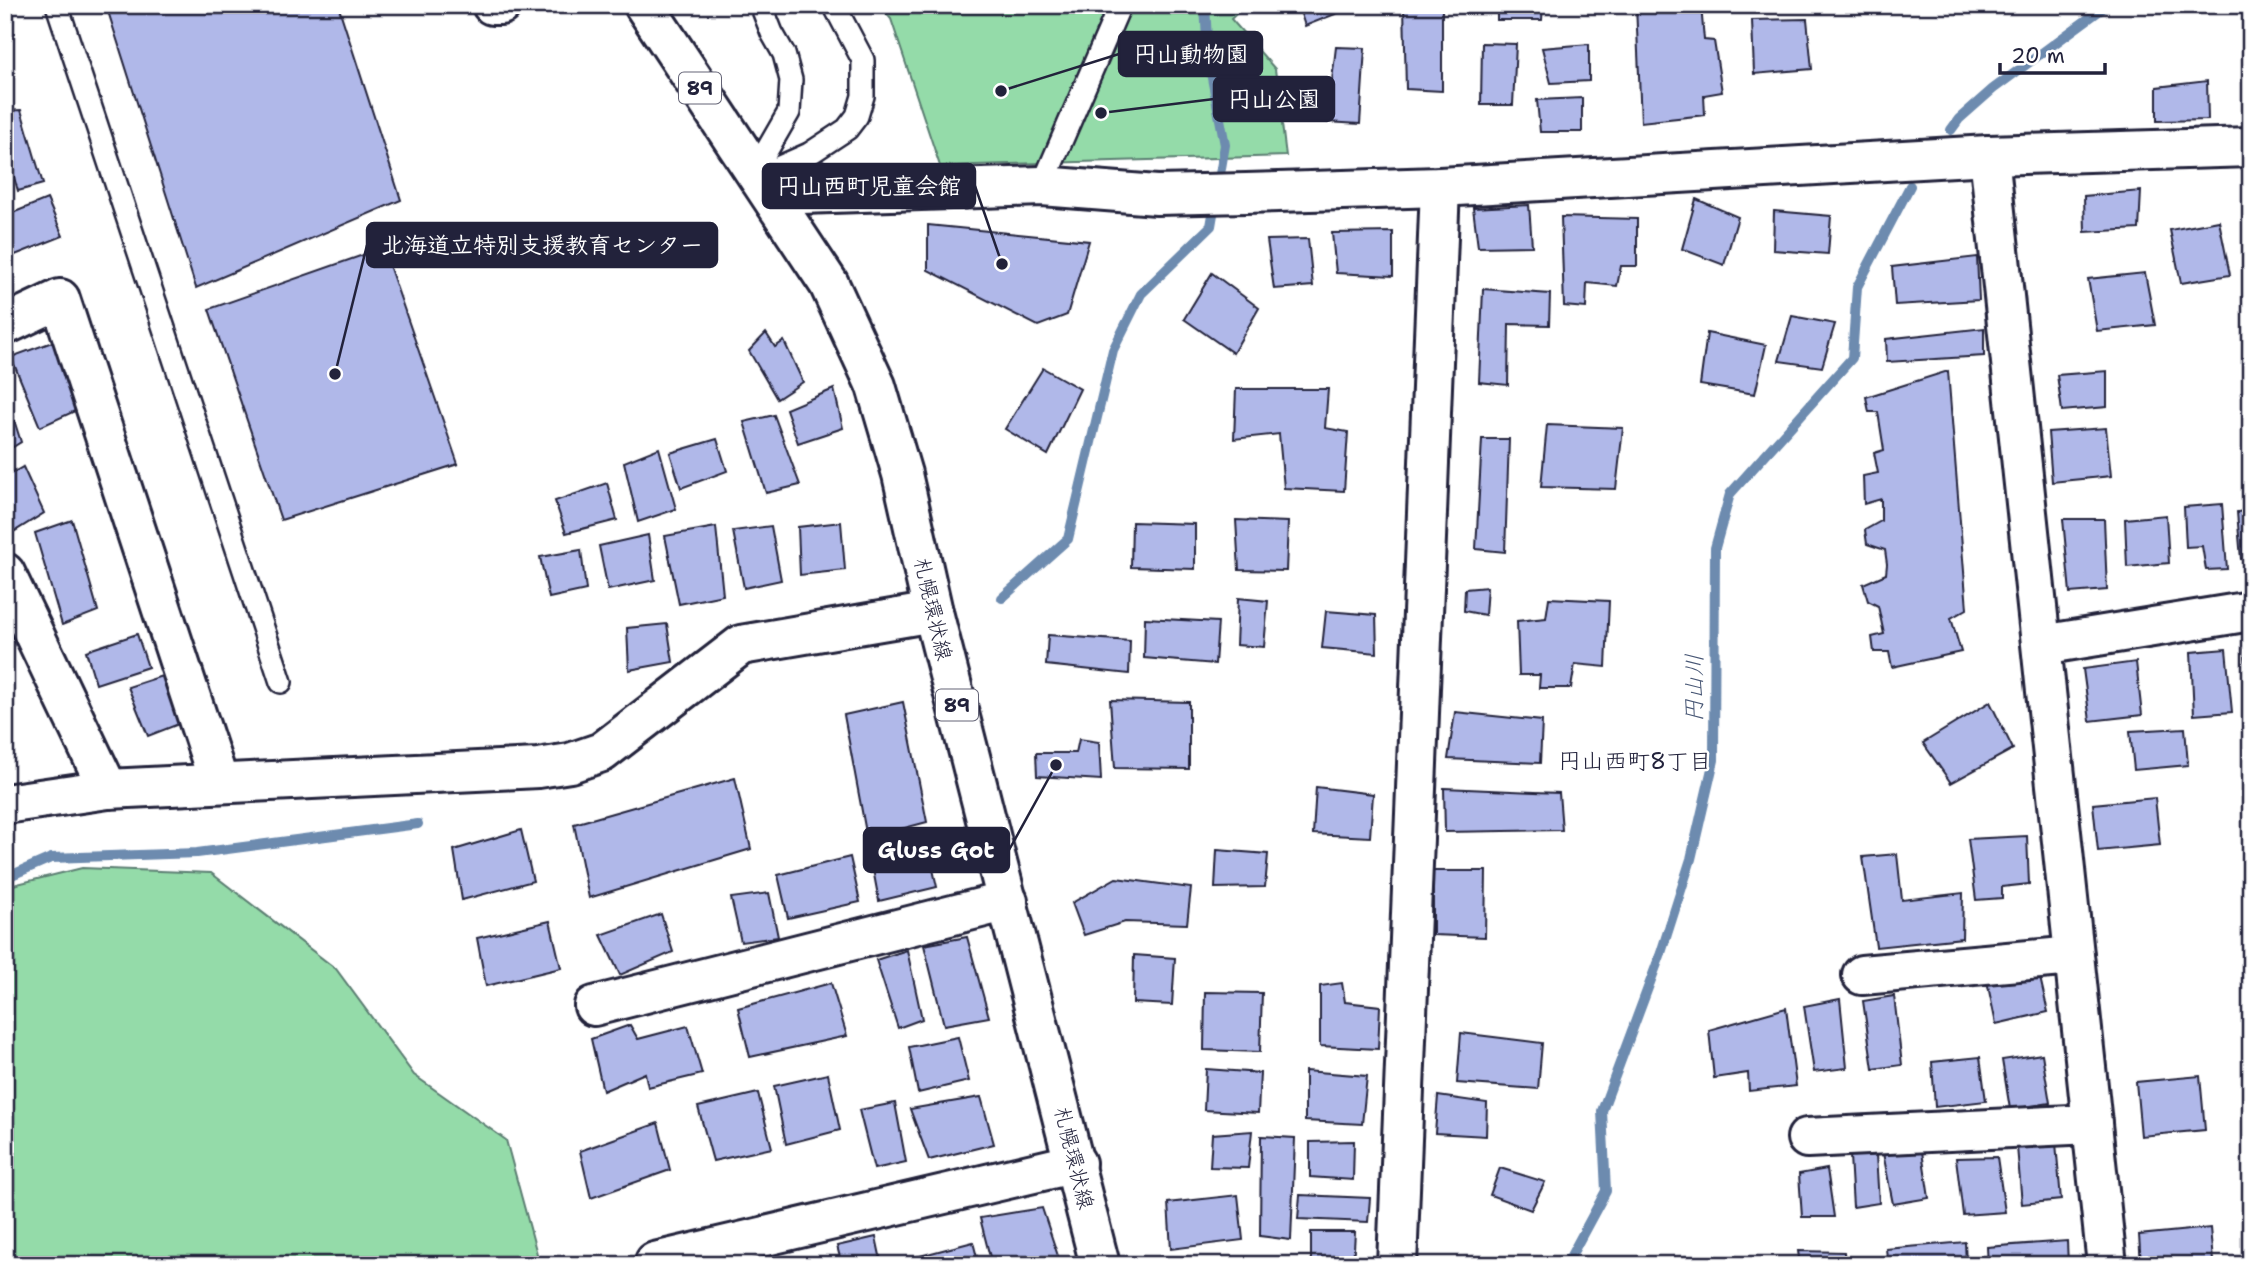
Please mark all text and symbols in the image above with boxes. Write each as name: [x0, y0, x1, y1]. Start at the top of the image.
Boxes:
callout: 円山動物園: [1119, 32, 1262, 76]
scale bar: [2000, 32, 2106, 76]
text: 円山動物園: [1134, 39, 1249, 69]
text: 20 m: [2011, 42, 2065, 70]
road number: 89: [679, 72, 721, 104]
callout: 円山公園: [1214, 77, 1334, 121]
text: 円山公園: [1228, 84, 1320, 114]
callout: 円山西町児童会館: [763, 164, 975, 208]
text: 円山西町児童会館: [777, 171, 961, 201]
callout: 北海道立特別支援教育センター: [367, 223, 717, 267]
text: 北海道立特別支援教育センター: [381, 230, 703, 260]
street label: 札幌環状線: [908, 555, 958, 663]
water label: 円山川: [1679, 654, 1709, 723]
road number: 89: [936, 690, 978, 720]
district label: 円山西町8丁目: [1558, 746, 1712, 776]
callout: Gluss Got: [864, 828, 1009, 872]
text: Gluss Got: [877, 835, 995, 865]
street label: 札幌環状線: [1048, 1104, 1100, 1212]

